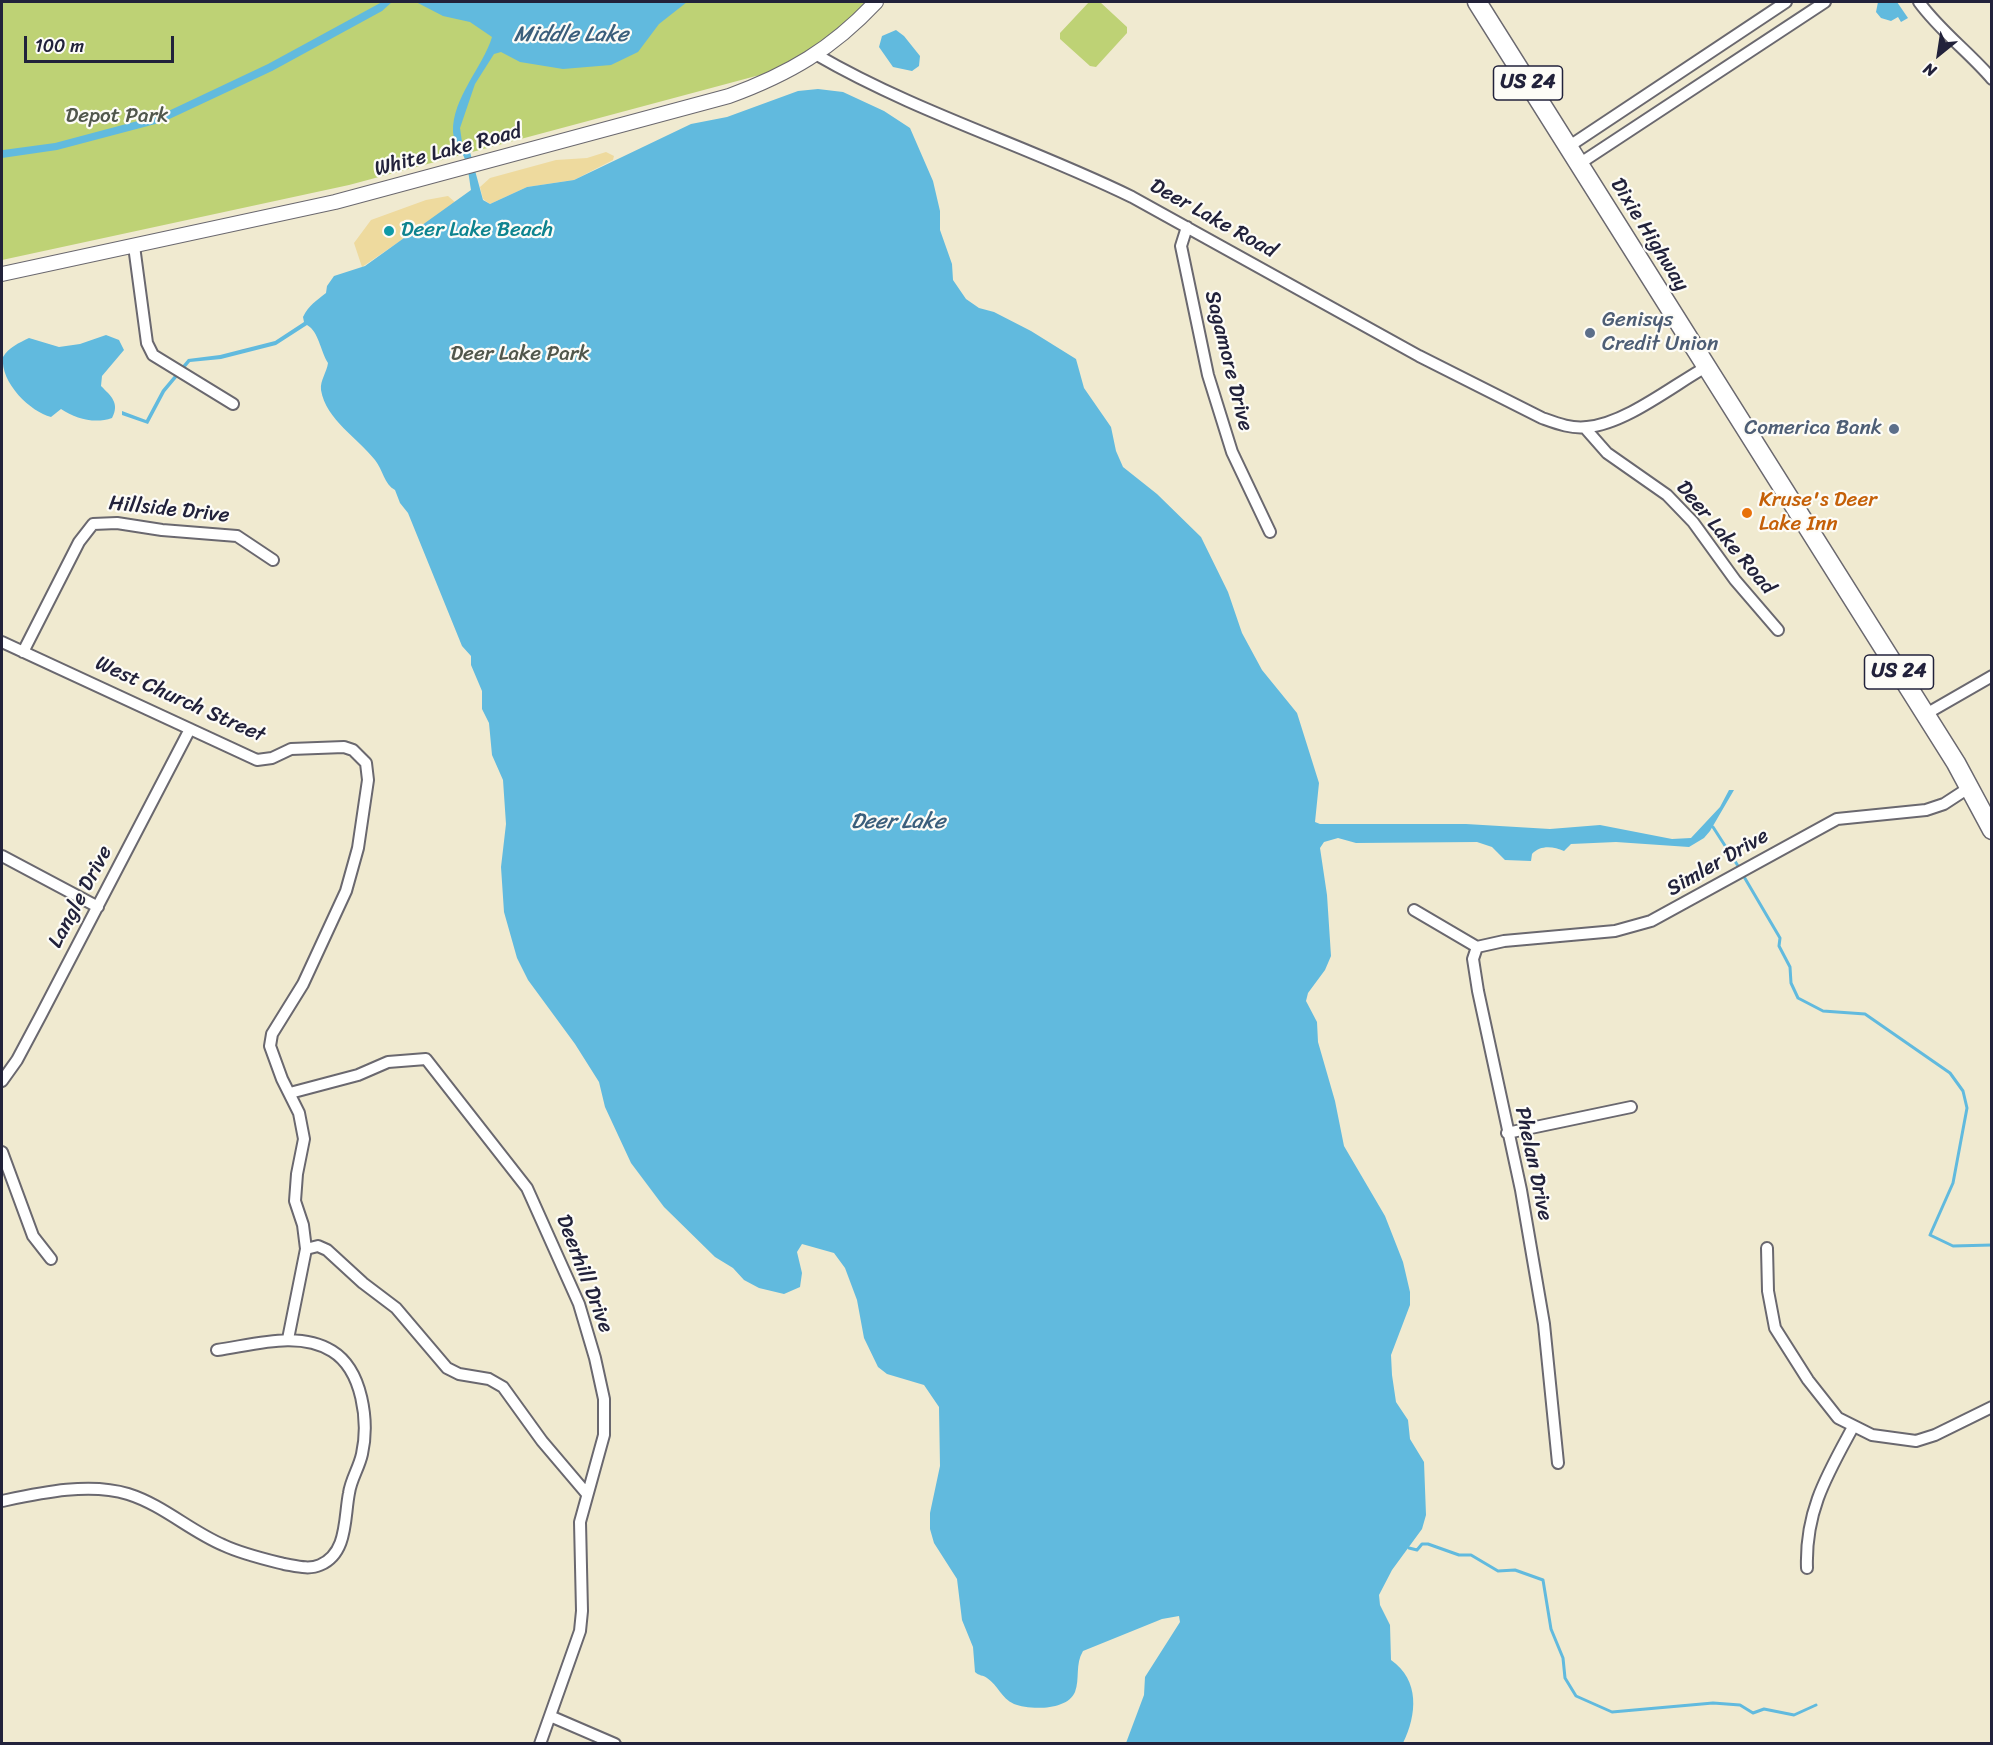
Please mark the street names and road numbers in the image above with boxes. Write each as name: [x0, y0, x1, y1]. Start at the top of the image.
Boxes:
road number: US 24: [1494, 66, 1562, 100]
street label: White Lake Road: [372, 119, 524, 183]
street label: Deer Lake Road: [1145, 174, 1281, 264]
street label: Dixie Highway: [1604, 174, 1694, 296]
street label: Sagamore Drive: [1198, 288, 1258, 434]
street label: Deer Lake Road: [1670, 476, 1780, 600]
street label: Hillside Drive: [107, 491, 231, 529]
street label: West Church Street: [91, 651, 269, 749]
road number: US 24: [1864, 655, 1934, 689]
street label: Simler Drive: [1663, 824, 1773, 902]
street label: Langle Drive: [44, 842, 118, 952]
street label: Phelan Drive: [1509, 1105, 1557, 1223]
street label: Deerhill Drive: [550, 1211, 618, 1337]

